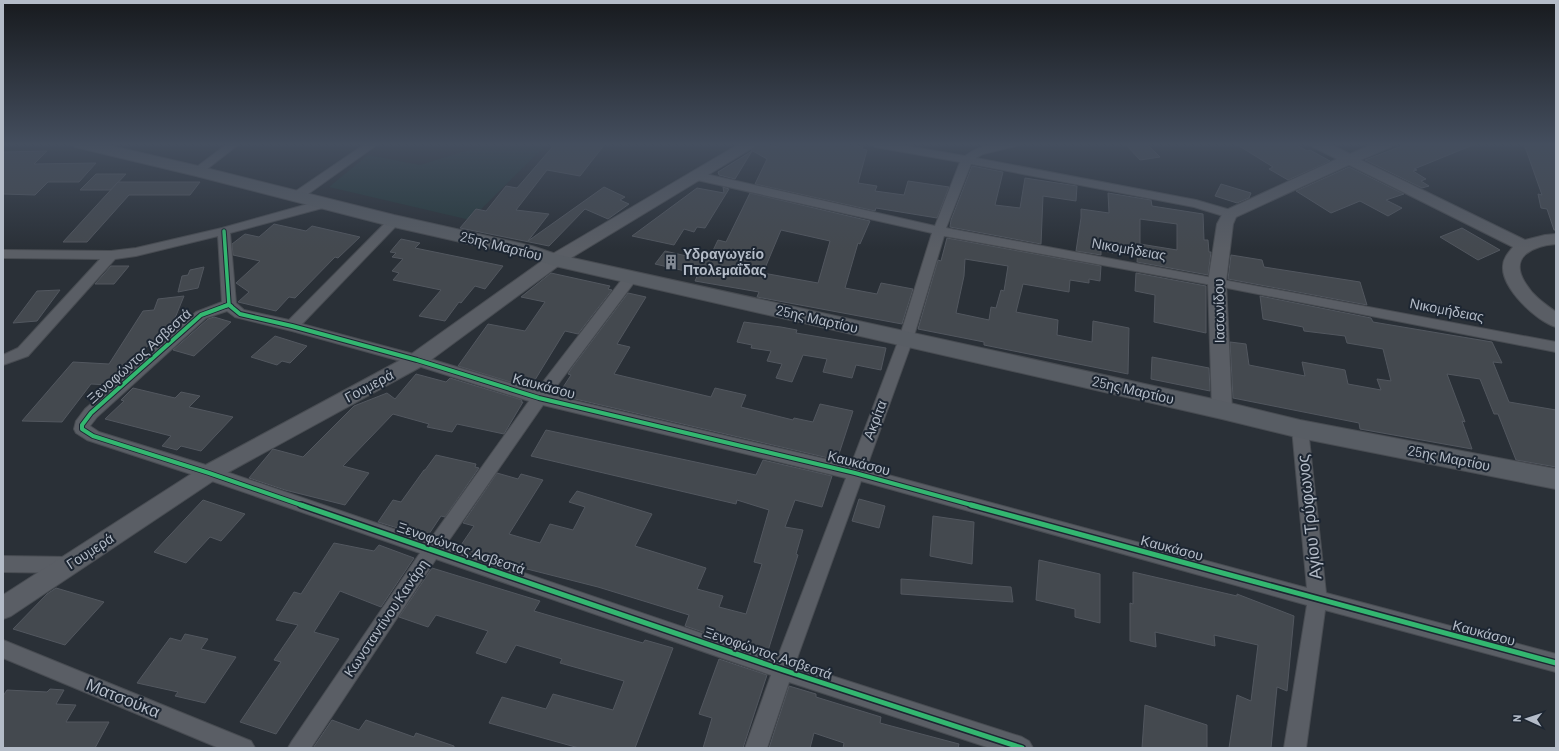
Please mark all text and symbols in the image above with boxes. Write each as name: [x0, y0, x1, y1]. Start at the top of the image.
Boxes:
street label: 25ης Μαρτίου: [458, 227, 544, 264]
street label: Νικομήδειας: [1091, 234, 1168, 263]
place label: Υδραγωγείο Πτολεμαΐδας: [683, 245, 767, 278]
building icon: Υδραγωγείο Πτολεμαΐδας: [662, 253, 680, 271]
street label: Ιασωνίδου: [1209, 278, 1228, 344]
street label: Νικομήδειας: [1409, 294, 1486, 325]
street label: 25ης Μαρτίου: [774, 301, 860, 336]
street label: Ξενοφώντος Ασβεστά: [83, 304, 194, 407]
street label: Γουμερά: [341, 366, 396, 406]
street label: Καυκάσου: [511, 369, 577, 402]
street label: 25ης Μαρτίου: [1090, 372, 1176, 407]
street label: Ακρίτα: [859, 398, 890, 442]
street label: 25ης Μαρτίου: [1406, 441, 1492, 474]
street label: Καυκάσου: [826, 447, 892, 478]
street label: Αγίου Τρύφωνος: [1292, 454, 1324, 580]
street label: Ξενοφώντος Ασβεστά: [395, 518, 527, 577]
street label: Γουμερά: [63, 529, 117, 572]
street label: Καυκάσου: [1139, 531, 1205, 564]
street label: Κωνσταντίνου Κανάρη: [340, 556, 431, 680]
street label: Καυκάσου: [1451, 616, 1517, 649]
street label: Ξενοφώντος Ασβεστά: [702, 623, 834, 682]
street label: Ματσούκα: [84, 673, 163, 721]
north arrow: [1507, 699, 1547, 739]
text: N: [1510, 714, 1523, 722]

